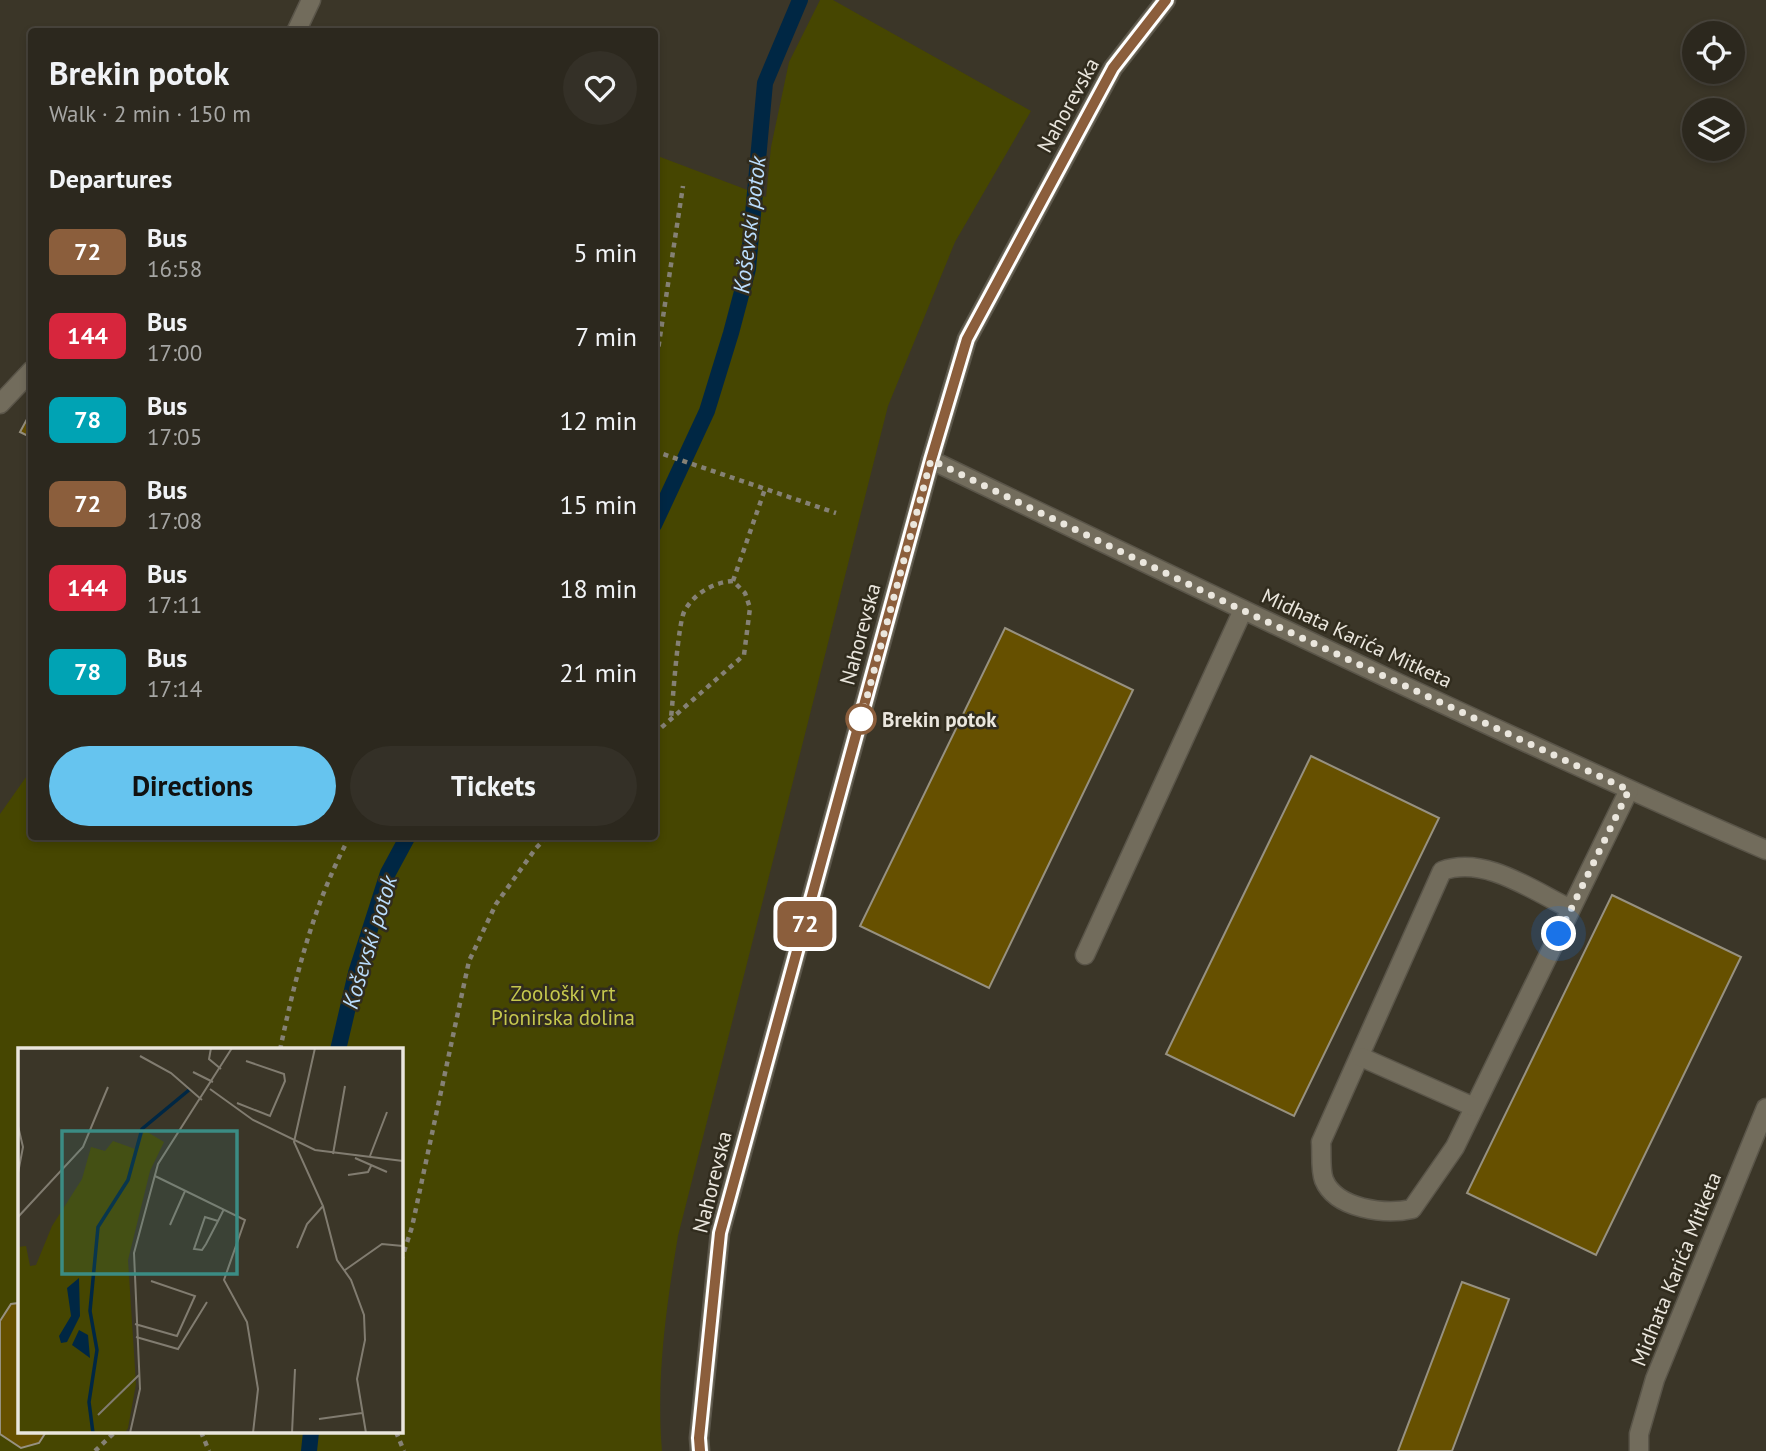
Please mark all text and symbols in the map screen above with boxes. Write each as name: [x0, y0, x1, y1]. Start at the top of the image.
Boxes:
map controls: [1682, 21, 1745, 161]
button: locate: [1682, 21, 1745, 84]
text: Brekin potok: [49, 51, 229, 94]
button: heart: [563, 51, 637, 125]
street label: Nahorevska: [1031, 53, 1105, 157]
button: layers: [1682, 98, 1745, 161]
text: Walk · 2 min · 150 m: [49, 99, 251, 128]
water label: Koševski potok: [726, 153, 772, 295]
text: Departures: [49, 162, 172, 195]
text: Bus: [147, 221, 187, 254]
text: 72: [74, 236, 101, 267]
text: 5 min: [574, 236, 637, 269]
text: 16:58: [147, 254, 202, 283]
text: Bus: [147, 305, 187, 338]
text: 144: [67, 320, 108, 351]
text: 7 min: [575, 320, 637, 353]
text: 17:00: [147, 338, 202, 367]
text: Bus: [147, 389, 187, 422]
text: 78: [74, 404, 101, 435]
text: 12 min: [559, 404, 637, 437]
text: 17:05: [147, 422, 202, 451]
text: Bus: [147, 473, 187, 506]
text: 72: [74, 488, 101, 519]
text: 15 min: [559, 488, 637, 521]
text: 17:08: [147, 506, 202, 535]
text: Bus: [147, 557, 187, 590]
text: 144: [67, 572, 108, 603]
text: 18 min: [559, 572, 637, 605]
street label: Nahorevska: [833, 580, 887, 688]
street label: Midhata Karića Mitketa: [1258, 582, 1456, 694]
text: 17:11: [147, 590, 202, 619]
text: Bus: [147, 641, 187, 674]
text: 78: [74, 656, 101, 687]
text: 21 min: [559, 656, 637, 689]
text: 17:14: [147, 674, 202, 703]
marker: Brekin potok: [846, 704, 876, 734]
place label: Brekin potok: [882, 706, 997, 733]
button: Directions: [49, 746, 336, 826]
button: Tickets: [350, 746, 637, 826]
water label: Koševski potok: [335, 870, 404, 1012]
line badge: 72: [774, 901, 836, 947]
text: 72: [791, 908, 819, 939]
your location: [1541, 916, 1576, 951]
park label: Zoološki vrt Pionirska dolina: [491, 980, 635, 1031]
inset map: [18, 1048, 402, 1434]
street label: Nahorevska: [686, 1128, 738, 1236]
street label: Midhata Karića Mitketa: [1625, 1168, 1727, 1370]

